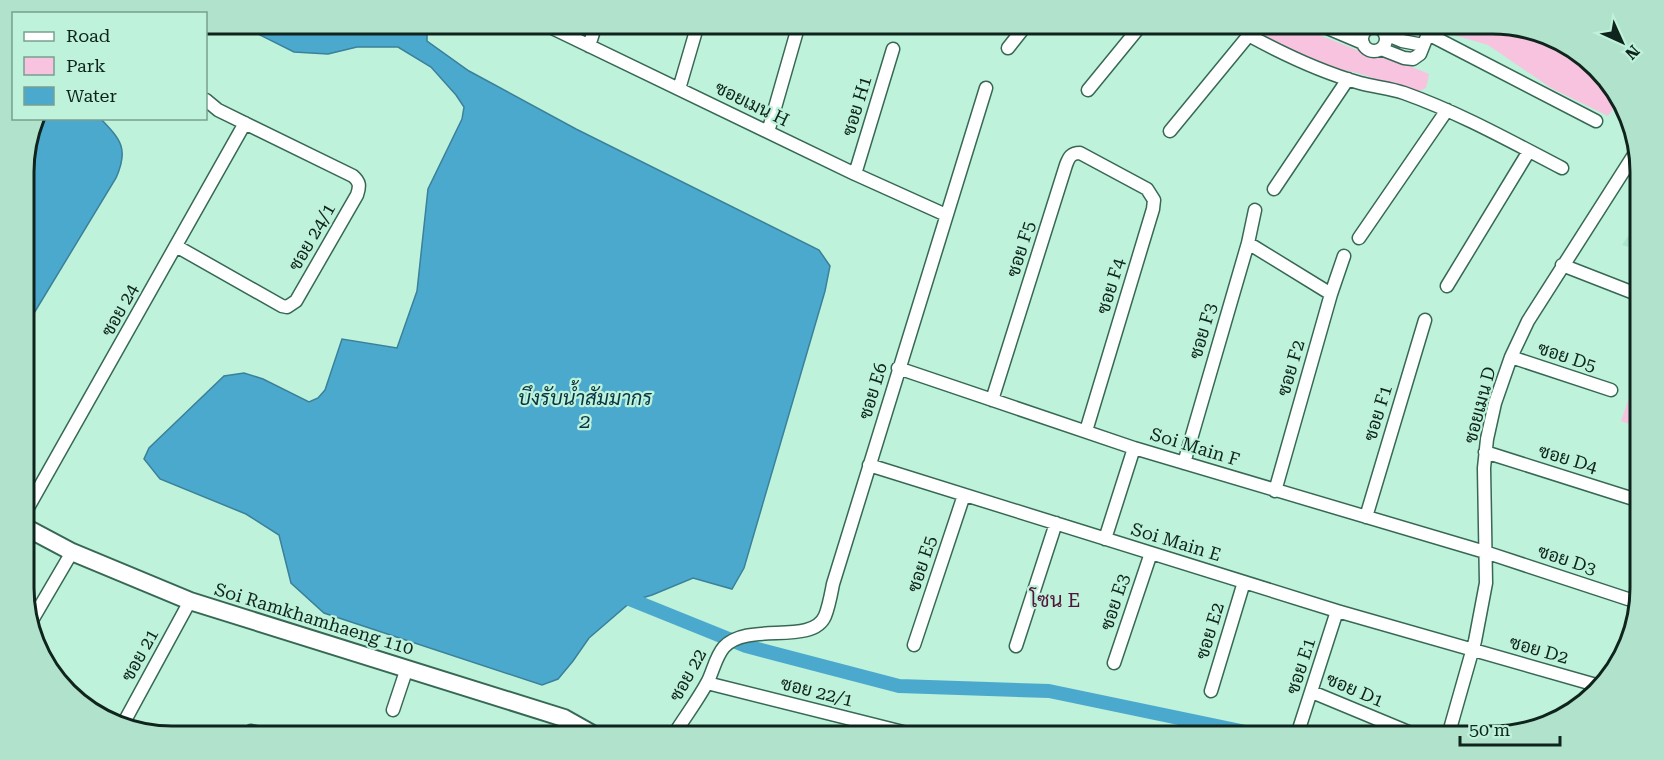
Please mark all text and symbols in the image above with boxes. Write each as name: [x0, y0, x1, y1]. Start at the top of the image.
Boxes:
legend: [12, 12, 207, 120]
north arrow: [1592, 12, 1652, 72]
text: Road: [66, 25, 111, 46]
text: N: [1621, 41, 1643, 63]
text: Park: [66, 55, 106, 76]
street label: ซอย H1: [837, 73, 876, 138]
street label: ซอยเมน H: [712, 77, 793, 130]
text: Water: [66, 85, 117, 106]
street label: ซอย 24/1: [284, 199, 339, 274]
street label: ซอย F5: [1002, 218, 1039, 279]
street label: ซอย F4: [1092, 255, 1129, 316]
street label: ซอย 24: [97, 280, 142, 340]
street label: ซอย F3: [1185, 300, 1221, 361]
street label: ซอย F2: [1273, 337, 1309, 398]
street label: ซอย D5: [1535, 337, 1599, 376]
street label: ซอย E6: [854, 360, 891, 422]
street label: ซอยเมน D: [1459, 364, 1500, 446]
water label: บึงรับน้ำสัมมากร 2: [518, 380, 653, 433]
street label: ซอย F1: [1359, 382, 1396, 443]
street label: Soi Main F: [1148, 423, 1243, 470]
street label: ซอย D4: [1536, 440, 1600, 477]
street label: Soi Main E: [1129, 518, 1224, 565]
street label: ซอย E5: [903, 533, 940, 595]
street label: ซอย D3: [1535, 540, 1599, 579]
street label: ซอย E3: [1096, 571, 1133, 633]
street label: Soi Ramkhamhaeng 110: [212, 578, 416, 659]
district label: โซน E: [1029, 587, 1080, 612]
street label: ซอย E2: [1191, 600, 1228, 662]
street label: ซอย 21: [117, 625, 162, 685]
street label: ซอย D2: [1507, 631, 1571, 668]
street label: ซอย E1: [1282, 635, 1319, 697]
street label: ซอย 22: [665, 645, 710, 705]
street label: ซอย D1: [1323, 668, 1387, 711]
street label: ซอย 22/1: [779, 672, 856, 711]
scale bar: [1460, 709, 1560, 747]
text: 50 m: [1469, 719, 1510, 740]

